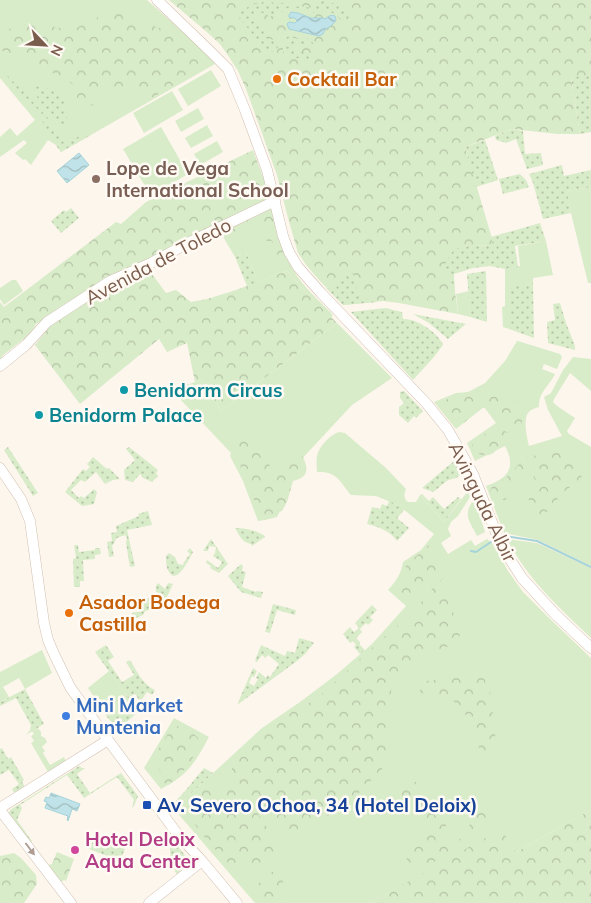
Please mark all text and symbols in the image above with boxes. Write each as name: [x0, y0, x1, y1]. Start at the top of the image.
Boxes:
north arrow: [20, 20, 70, 70]
text: N: [46, 42, 67, 59]
place label: Cocktail Bar: [287, 67, 397, 91]
marker: Cocktail Bar: [271, 73, 283, 85]
place label: Lope de Vega International School: [106, 156, 289, 202]
marker: Lope de Vega International School: [90, 173, 102, 185]
street label: Avenida de Toledo: [81, 212, 235, 310]
place label: Benidorm Circus: [134, 378, 282, 402]
marker: Benidorm Circus: [118, 384, 130, 396]
place label: Benidorm Palace: [49, 403, 202, 427]
marker: Benidorm Palace: [33, 409, 45, 421]
street label: Avinguda Albir: [444, 438, 522, 566]
place label: Asador Bodega Castilla: [79, 590, 220, 636]
marker: Asador Bodega Castilla: [63, 607, 75, 619]
place label: Mini Market Muntenia: [76, 693, 183, 739]
marker: Mini Market Muntenia: [60, 710, 72, 722]
place label: Av. Severo Ochoa, 34 (Hotel Deloix): [157, 793, 477, 817]
marker: Av. Severo Ochoa, 34 (Hotel Deloix): [141, 799, 153, 811]
place label: Hotel Deloix Aqua Center: [85, 827, 199, 873]
one-way arrow: [24, 842, 35, 855]
marker: Hotel Deloix Aqua Center: [69, 844, 81, 856]

